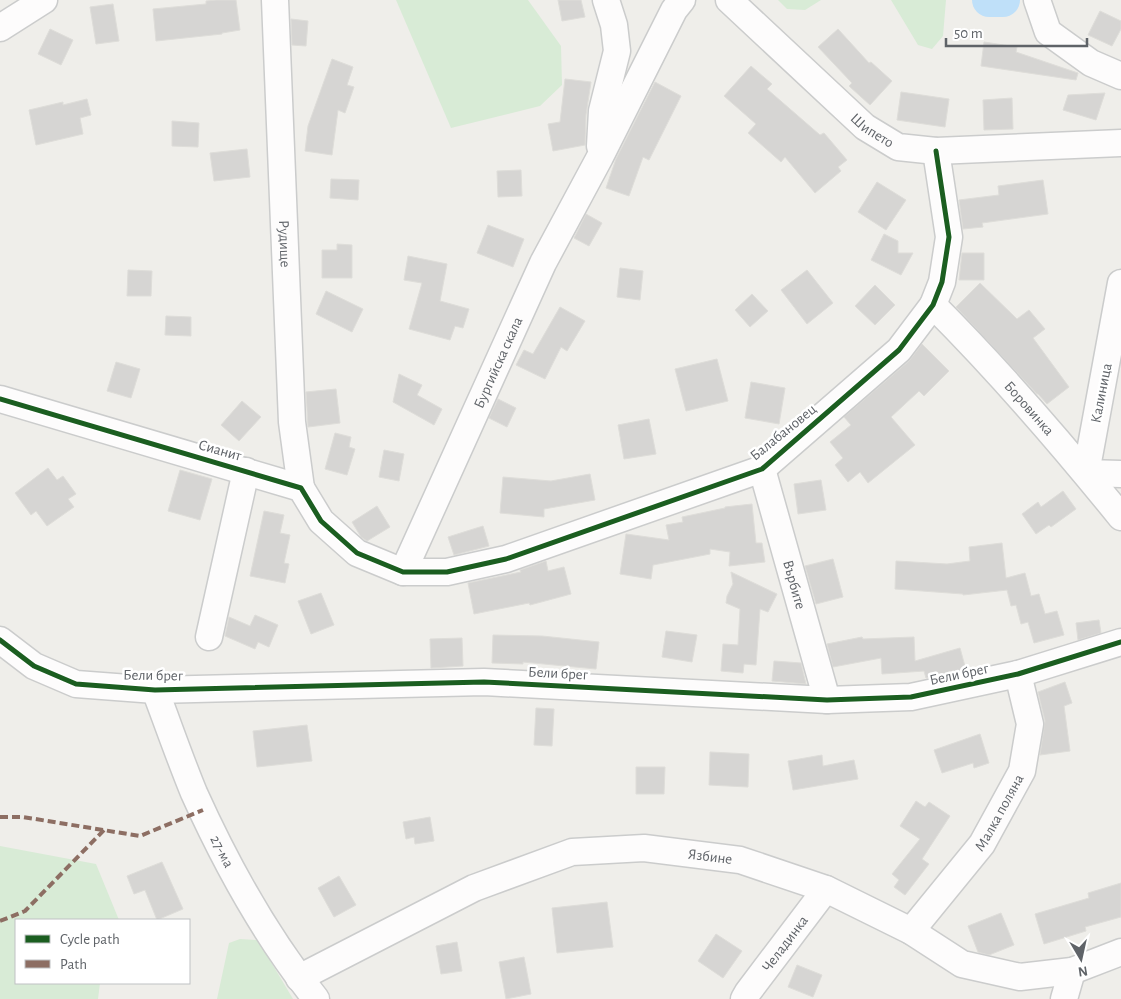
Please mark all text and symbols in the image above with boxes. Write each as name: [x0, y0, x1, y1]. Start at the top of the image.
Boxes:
scale bar: [946, 15, 1087, 47]
text: 50 m: [954, 26, 983, 41]
street label: Шипето: [847, 111, 896, 151]
street label: Рудище: [276, 220, 293, 268]
street label: Бургийска скала: [471, 315, 526, 411]
street label: Калиница: [1088, 362, 1115, 424]
street label: Боровинка: [1001, 378, 1057, 438]
street label: Балабановец: [747, 401, 819, 464]
street label: Сианит: [197, 437, 244, 464]
street label: Върбите: [780, 558, 808, 611]
street label: Бели брег: [928, 661, 991, 688]
street label: Бели брег: [528, 664, 589, 683]
street label: Бели брег: [123, 667, 184, 684]
street label: Малка поляна: [972, 772, 1027, 854]
street label: 27-ма: [207, 833, 236, 870]
street label: Язбине: [687, 847, 733, 867]
street label: Челадинка: [759, 913, 811, 975]
legend: [15, 919, 190, 984]
text: Cycle path: [60, 932, 120, 947]
north arrow: [1056, 934, 1106, 984]
text: Path: [60, 957, 87, 972]
text: N: [1077, 963, 1089, 979]

